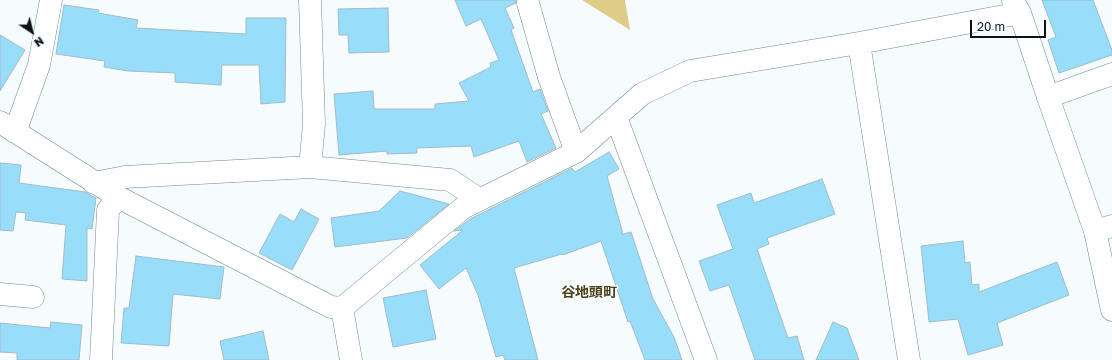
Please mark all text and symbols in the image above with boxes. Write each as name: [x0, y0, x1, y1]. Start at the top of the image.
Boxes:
north arrow: [12, 12, 52, 52]
scale bar: [972, 12, 1048, 38]
text: 20 m: [977, 19, 1005, 34]
text: N: [32, 35, 46, 50]
district label: 谷地頭町: [561, 285, 617, 301]

